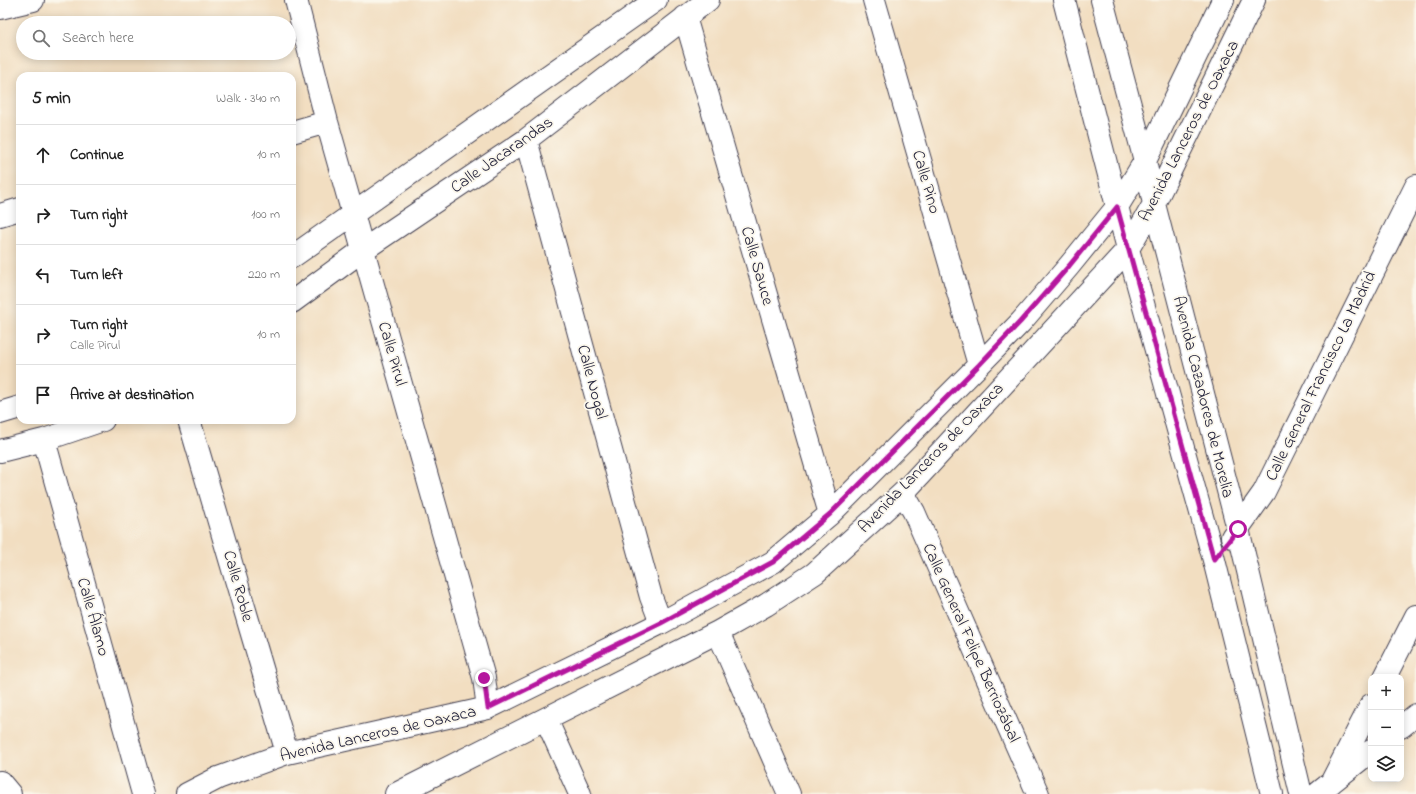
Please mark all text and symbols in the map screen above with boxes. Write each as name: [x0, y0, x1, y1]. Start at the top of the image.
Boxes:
search box: [16, 16, 296, 60]
icon: search: [30, 27, 52, 49]
text: Search here: [62, 27, 134, 49]
street label: Avenida Lanceros de Oaxaca: [1132, 36, 1246, 226]
text: 5 min: [32, 86, 71, 111]
text: Walk · 340 m: [216, 89, 280, 108]
street label: Calle Jacarandas: [445, 110, 559, 200]
icon: ahead: [32, 144, 54, 166]
text: Continue: [70, 144, 124, 166]
text: 10 m: [257, 145, 280, 164]
street label: Calle Pino: [905, 147, 947, 217]
icon: right: [32, 204, 54, 226]
text: Turn right: [70, 204, 128, 226]
text: 100 m: [251, 205, 280, 224]
street label: Calle Sauce: [734, 224, 780, 309]
icon: left: [32, 264, 54, 286]
text: Turn left: [70, 264, 123, 286]
text: 220 m: [248, 265, 280, 284]
street label: Calle General Francisco La Madrid: [1259, 266, 1383, 485]
street label: Avenida Cazadores de Morelia: [1166, 293, 1240, 501]
text: Turn right: [70, 314, 128, 336]
street label: Calle Pirul: [371, 319, 413, 389]
icon: right: [32, 324, 54, 346]
text: 10 m: [257, 325, 280, 344]
text: Calle Pirul: [70, 336, 120, 355]
street label: Calle Nogal: [568, 342, 614, 423]
street label: Avenida Lanceros de Oaxaca: [852, 377, 1010, 539]
icon: arrive: [32, 384, 54, 406]
text: Arrive at destination: [70, 384, 194, 406]
route start: [1229, 520, 1247, 538]
street label: Calle General Felipe Berriozábal: [916, 539, 1026, 747]
street label: Calle Roble: [216, 548, 260, 625]
street label: Calle Álamo: [70, 575, 116, 659]
route end: [475, 669, 493, 687]
map controls: [1368, 674, 1404, 782]
button: +: [1368, 674, 1404, 710]
street label: Avenida Lanceros de Oaxaca: [277, 699, 479, 769]
button: −: [1368, 710, 1404, 746]
button: layers: [1368, 746, 1404, 782]

